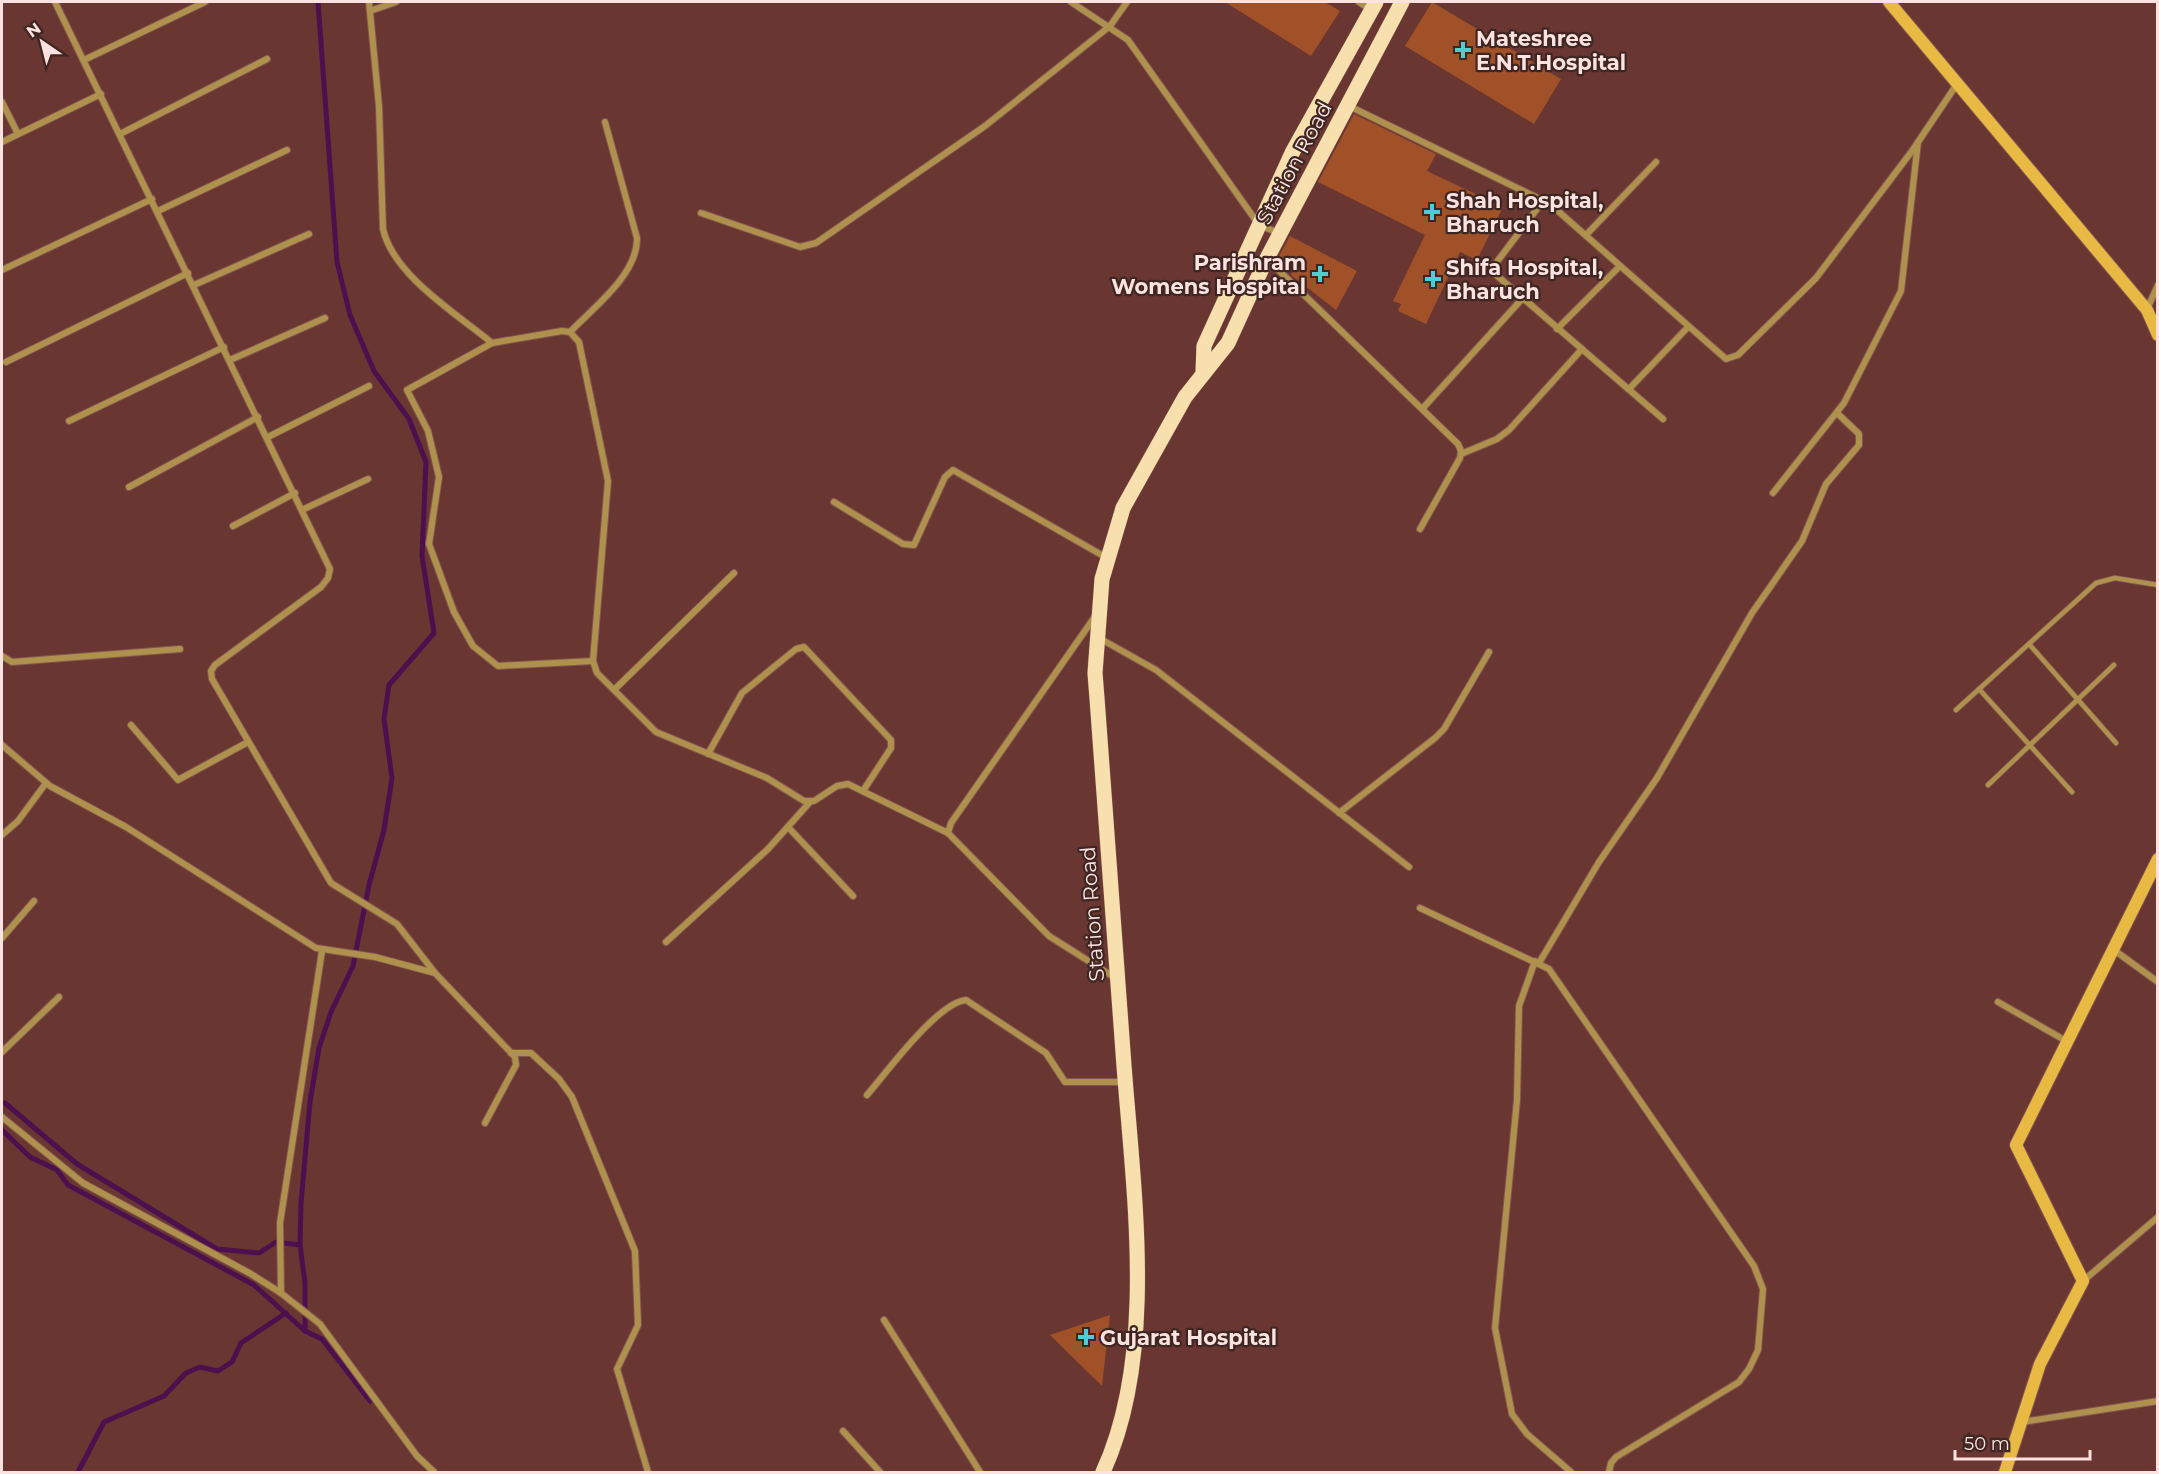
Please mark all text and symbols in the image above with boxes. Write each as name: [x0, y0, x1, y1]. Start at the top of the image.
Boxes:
north arrow: [12, 12, 72, 72]
text: N: [23, 19, 44, 42]
place label: Mateshree E.N.T.Hospital: [1476, 26, 1626, 75]
marker: Mateshree E.N.T.Hospital: [1454, 41, 1472, 59]
street label: Station Road: [1251, 97, 1337, 229]
place label: Shah Hospital, Bharuch: [1446, 188, 1604, 237]
marker: Shah Hospital, Bharuch: [1423, 203, 1441, 221]
place label: Parishram Womens Hospital: [1111, 250, 1306, 299]
place label: Shifa Hospital, Bharuch: [1446, 255, 1603, 304]
marker: Parishram Womens Hospital: [1311, 265, 1329, 283]
marker: Shifa Hospital, Bharuch: [1424, 270, 1442, 288]
street label: Station Road: [1075, 846, 1109, 982]
place label: Gujarat Hospital: [1100, 1325, 1277, 1350]
marker: Gujarat Hospital: [1077, 1328, 1095, 1346]
scale bar: [1955, 1423, 2090, 1461]
text: 50 m: [1964, 1433, 2010, 1455]

